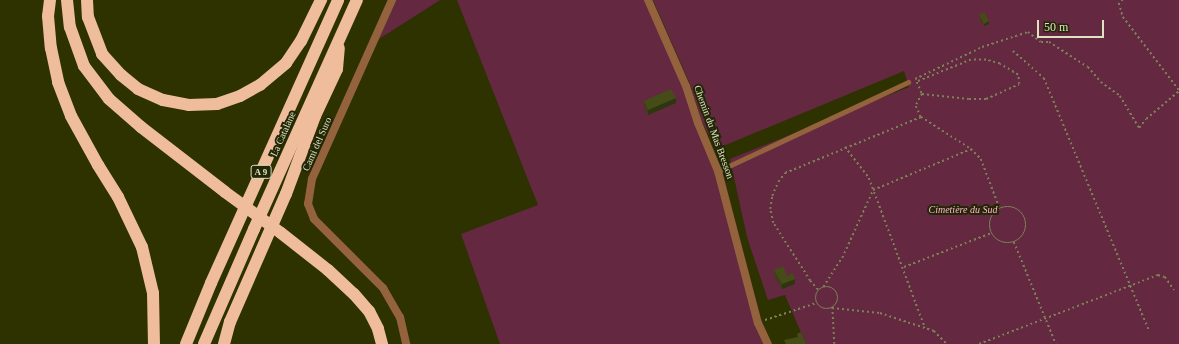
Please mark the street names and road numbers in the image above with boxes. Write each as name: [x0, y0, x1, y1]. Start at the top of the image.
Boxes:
street label: Chemin du Mas Bresson: [691, 84, 737, 180]
street label: La Catalane: [268, 110, 298, 158]
street label: Cami del Suro: [300, 115, 334, 173]
road number: A 9: [250, 165, 272, 179]

